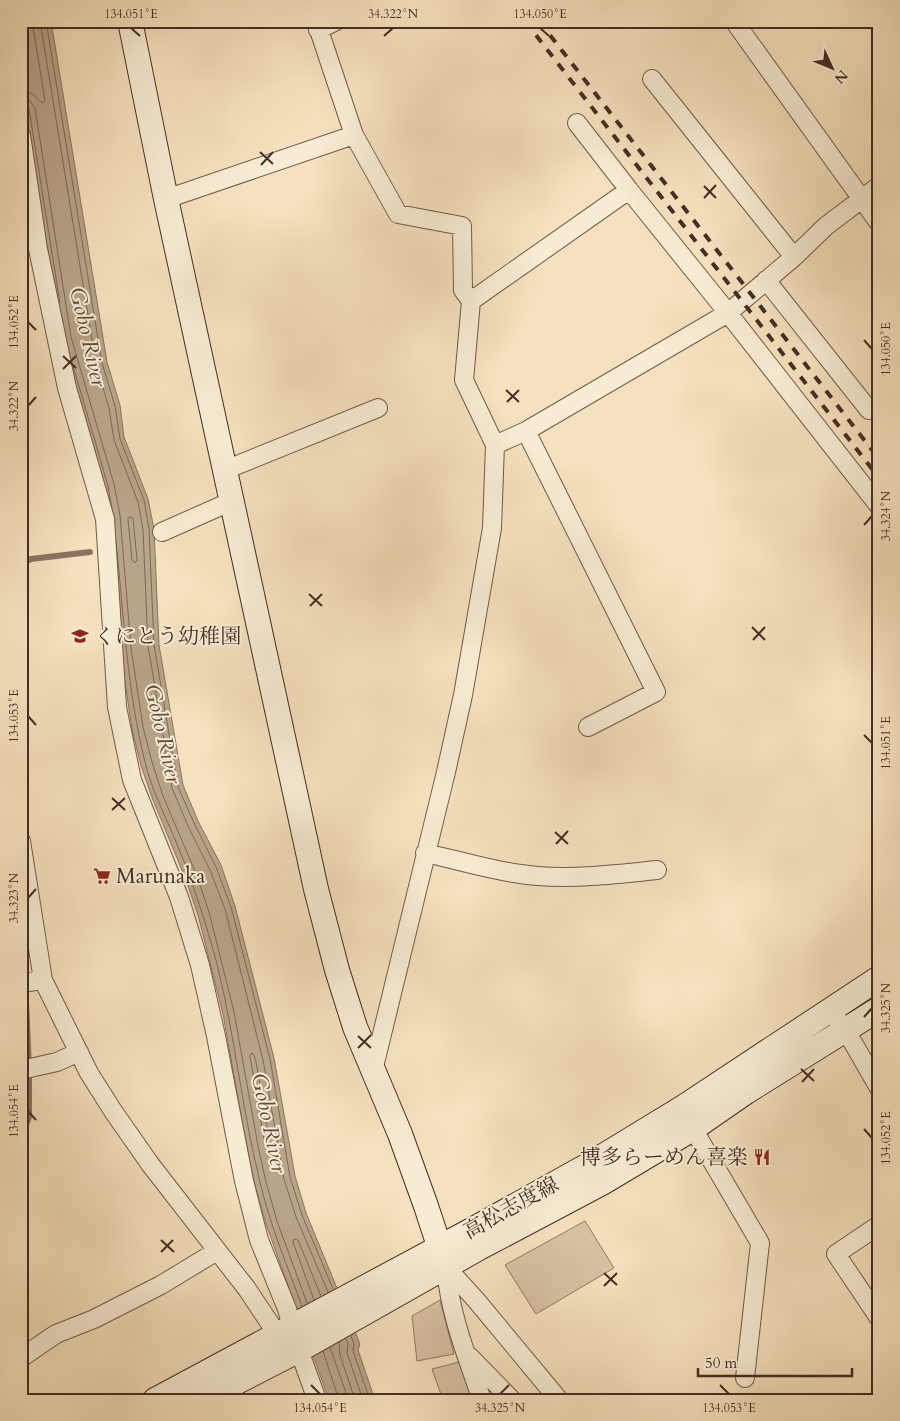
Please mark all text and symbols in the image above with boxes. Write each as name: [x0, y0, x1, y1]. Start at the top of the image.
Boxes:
text: 134.051°E: [104, 6, 158, 22]
text: 34.322°N: [368, 6, 419, 22]
text: 134.050°E: [513, 6, 567, 22]
north arrow: [808, 42, 858, 92]
text: N: [830, 66, 852, 88]
water label: Gobo River: [62, 284, 114, 390]
text: 134.052°E: [6, 295, 22, 349]
text: 134.050°E: [878, 322, 894, 376]
text: 34.322°N: [6, 380, 22, 431]
text: 34.324°N: [878, 490, 894, 541]
place label: くにとう幼稚園: [94, 622, 241, 651]
school or university icon: くにとう幼稚園: [70, 626, 90, 646]
water label: Gobo River: [137, 681, 189, 787]
text: 134.053°E: [6, 689, 22, 743]
text: 134.051°E: [878, 716, 894, 770]
place label: Marunaka: [116, 862, 205, 891]
supermarket icon: Marunaka: [92, 866, 112, 886]
text: 34.323°N: [6, 872, 22, 923]
text: 34.325°N: [878, 982, 894, 1033]
water label: Gobo River: [244, 1070, 294, 1176]
text: 134.054°E: [6, 1084, 22, 1138]
text: 134.052°E: [878, 1111, 894, 1165]
place label: 博多らーめん喜楽: [580, 1143, 748, 1172]
restaurant icon: 博多らーめん喜楽: [752, 1147, 772, 1167]
street label: 高松志度線: [458, 1170, 564, 1246]
scale bar: [698, 1346, 851, 1378]
text: 50 m: [705, 1353, 737, 1373]
text: 134.054°E: [293, 1400, 347, 1416]
text: 34.325°N: [475, 1400, 526, 1416]
text: 134.053°E: [702, 1400, 756, 1416]

